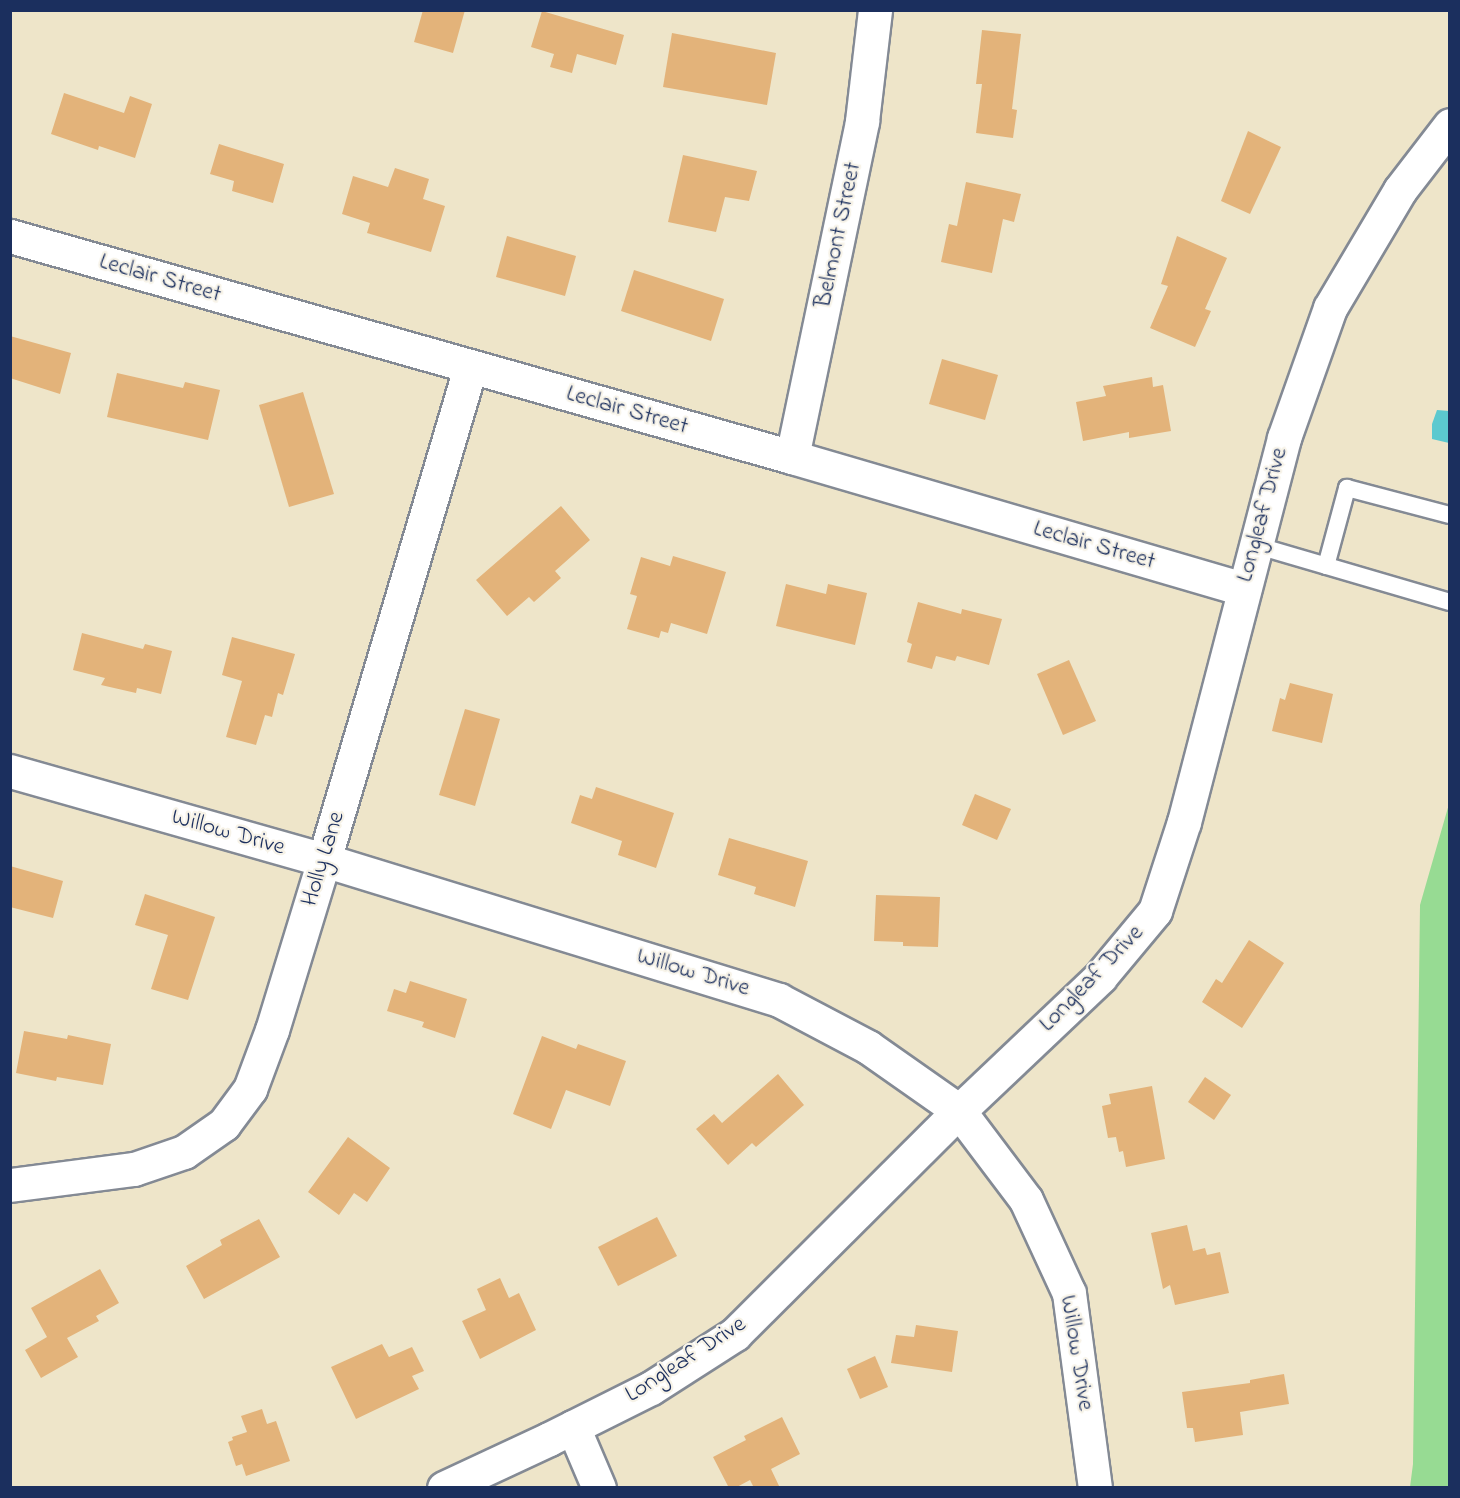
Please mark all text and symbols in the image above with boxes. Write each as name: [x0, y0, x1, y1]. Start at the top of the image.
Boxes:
street label: Belmont Street: [809, 159, 869, 311]
street label: Leclair Street: [96, 248, 224, 310]
street label: Leclair Street: [563, 380, 691, 442]
street label: Longleaf Drive: [1231, 445, 1295, 585]
street label: Leclair Street: [1030, 515, 1158, 577]
street label: Willow Drive: [168, 803, 288, 863]
street label: Holly Lane: [296, 808, 352, 910]
street label: Longleaf Drive: [1034, 919, 1150, 1039]
street label: Willow Drive: [633, 942, 753, 1004]
street label: Willow Drive: [1053, 1293, 1099, 1413]
street label: Longleaf Drive: [620, 1310, 752, 1410]

